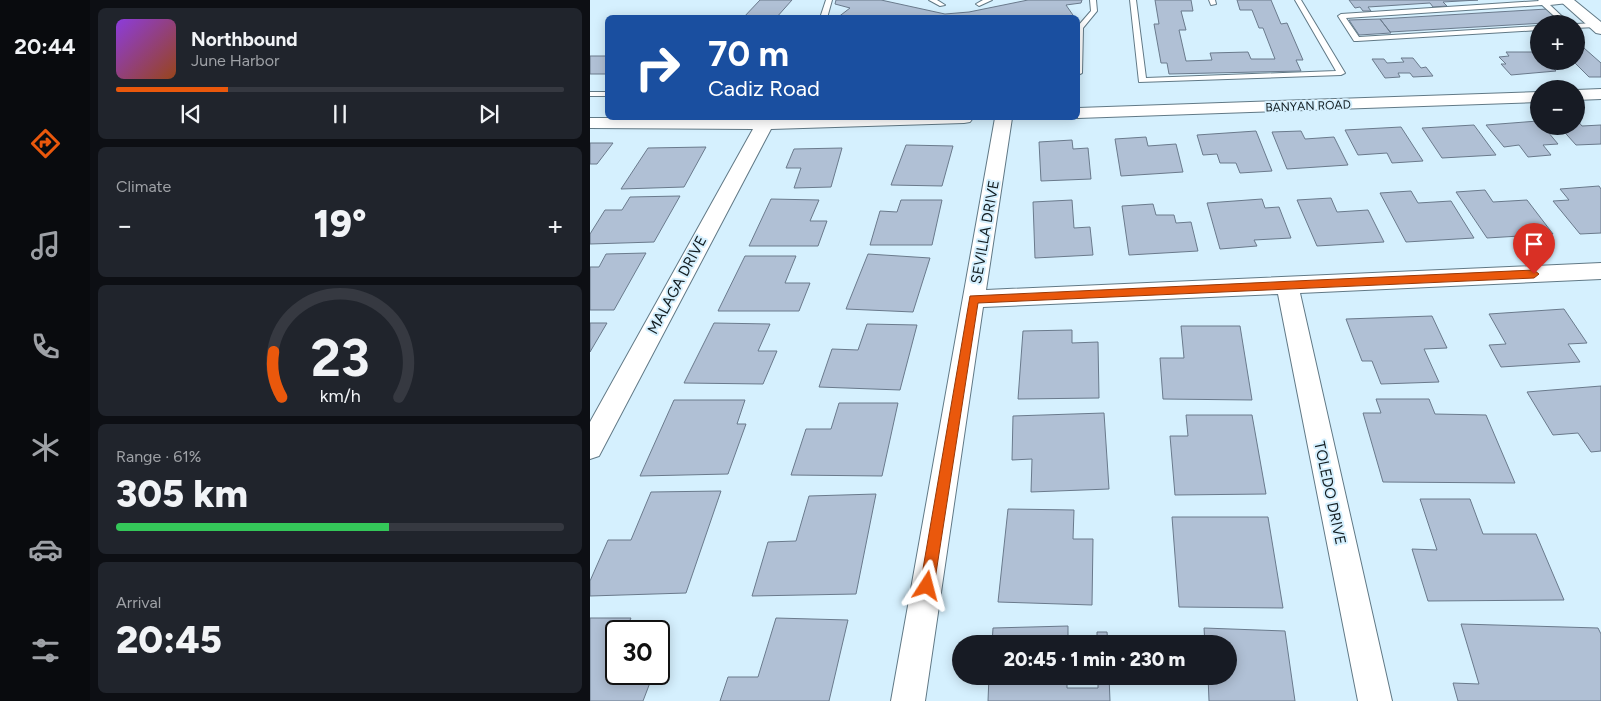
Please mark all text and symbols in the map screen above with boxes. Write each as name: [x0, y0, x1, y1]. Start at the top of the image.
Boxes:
map controls: [1530, 15, 1585, 135]
button: +: [1530, 15, 1585, 70]
text: Northbound: [191, 28, 298, 51]
text: 20:44: [14, 33, 76, 60]
text: 70 m: [708, 33, 789, 75]
icon: right: [625, 35, 690, 100]
text: June Harbor: [191, 51, 279, 70]
text: Cadiz Road: [708, 75, 820, 102]
button: −: [1530, 80, 1585, 135]
street label: BANYAN ROAD: [1265, 98, 1351, 114]
icon: previous: [177, 100, 205, 128]
icon: pause: [326, 100, 354, 128]
icon: next: [475, 100, 503, 128]
icon: directions: [28, 126, 63, 161]
text: Climate: [116, 177, 171, 196]
street label: SEVILLA DRIVE: [967, 179, 1003, 285]
text: 19°: [313, 201, 367, 247]
text: −: [116, 208, 133, 242]
text: +: [547, 208, 564, 242]
pin: [1513, 223, 1555, 274]
icon: music: [28, 228, 63, 263]
icon: arrive: [1520, 230, 1548, 258]
street label: MALAGA DRIVE: [644, 233, 710, 337]
text: 23: [310, 327, 370, 389]
icon: phone: [28, 329, 63, 364]
text: km/h: [320, 385, 360, 406]
icon: climate: [28, 430, 63, 465]
street label: TOLEDO DRIVE: [1310, 440, 1350, 546]
text: Range · 61%: [116, 447, 201, 466]
text: 305 km: [116, 471, 248, 517]
icon: car: [28, 532, 63, 567]
position arrow: [900, 559, 952, 611]
text: Arrival: [116, 593, 161, 612]
text: 20:45: [116, 617, 222, 663]
speed limit sign: 30: [605, 620, 670, 685]
icon: filters: [28, 633, 63, 668]
text: 20:45 · 1 min · 230 m: [1004, 648, 1185, 671]

